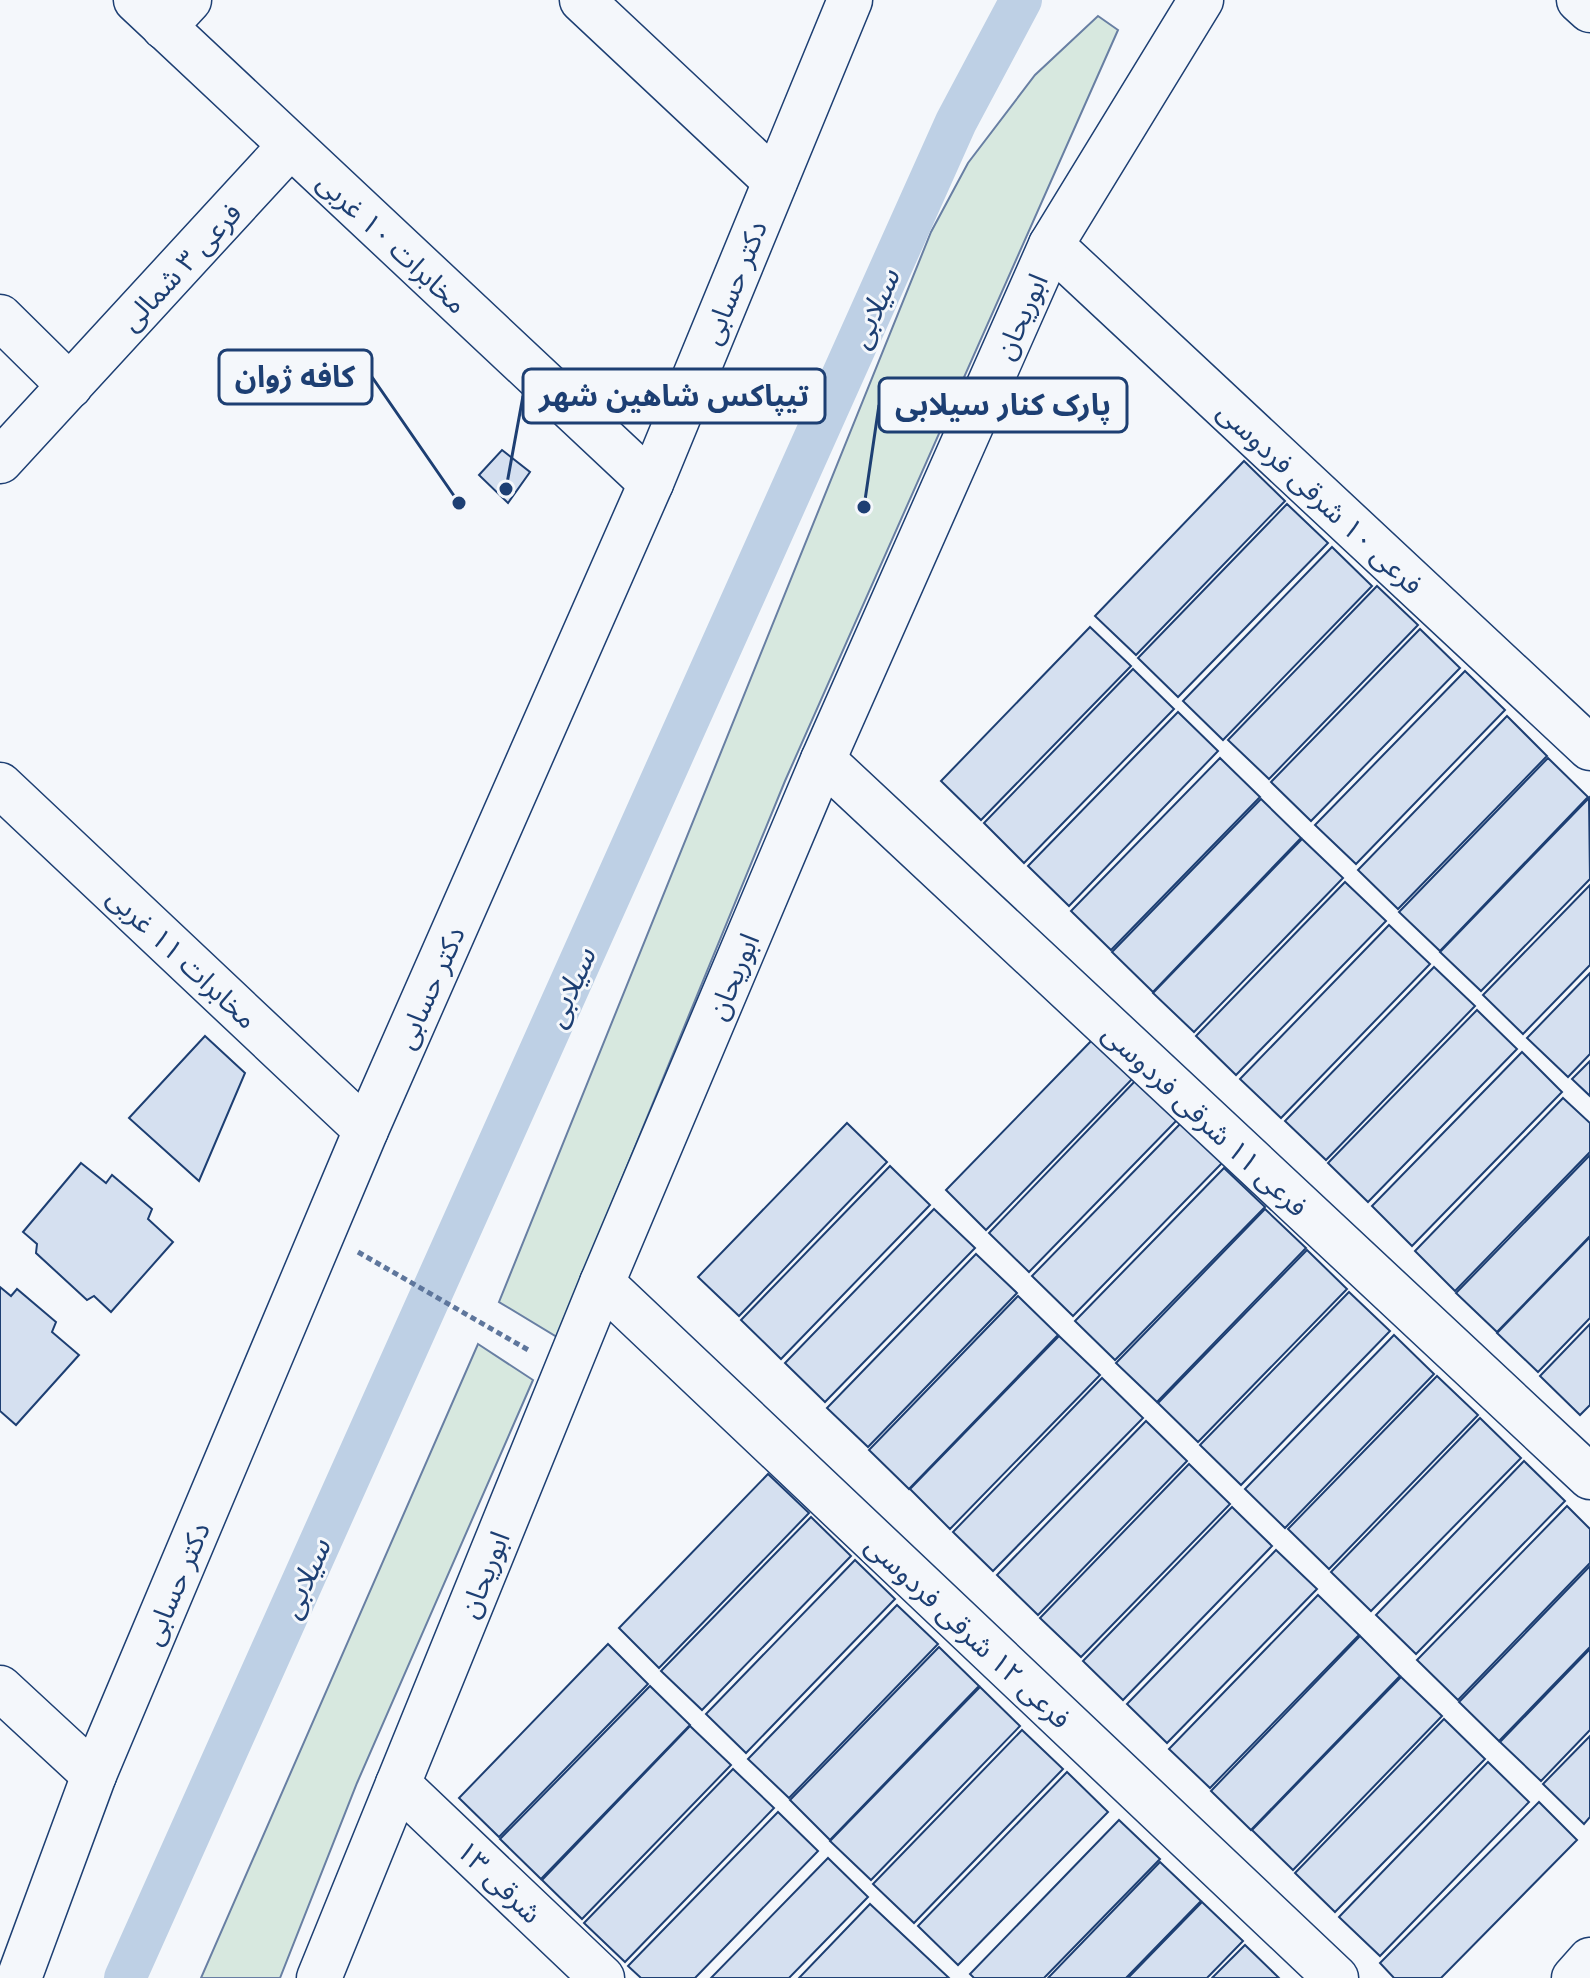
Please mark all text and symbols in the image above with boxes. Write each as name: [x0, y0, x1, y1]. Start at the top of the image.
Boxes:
street label: مخابرات ۱۰ غربی: [310, 163, 476, 321]
street label: فرعی ۳ شمالی: [111, 194, 249, 338]
street label: دکتر حسابی: [691, 214, 775, 350]
water label: سیلابی: [837, 261, 909, 354]
street label: ابوریحان: [984, 267, 1056, 365]
callout: کافه ژوان: [219, 350, 372, 404]
text: کافه ژوان: [235, 355, 356, 396]
callout: تیپاکس شاهین شهر: [523, 369, 825, 423]
text: تیپاکس شاهین شهر: [537, 374, 809, 416]
callout: پارک کنار سیلابی: [879, 378, 1127, 432]
text: پارک کنار سیلابی: [895, 383, 1111, 425]
street label: فرعی ۱۰ شرقی فردوسی: [1210, 392, 1432, 602]
street label: مخابرات ۱۱ غربی: [100, 878, 266, 1036]
street label: دکتر حسابی: [385, 920, 473, 1054]
street label: ابوریحان: [697, 927, 767, 1025]
water label: سیلابی: [533, 940, 605, 1033]
street label: فرعی ۱۱ شرقی فردوسی: [1095, 1014, 1317, 1224]
street label: دکتر حسابی: [132, 1516, 218, 1650]
street label: ابوریحان: [448, 1525, 518, 1623]
street label: فرعی ۱۲ شرقی فردوسی: [858, 1526, 1080, 1736]
water label: سیلابی: [268, 1531, 340, 1624]
street label: ۱۳ شرقی: [449, 1831, 551, 1931]

